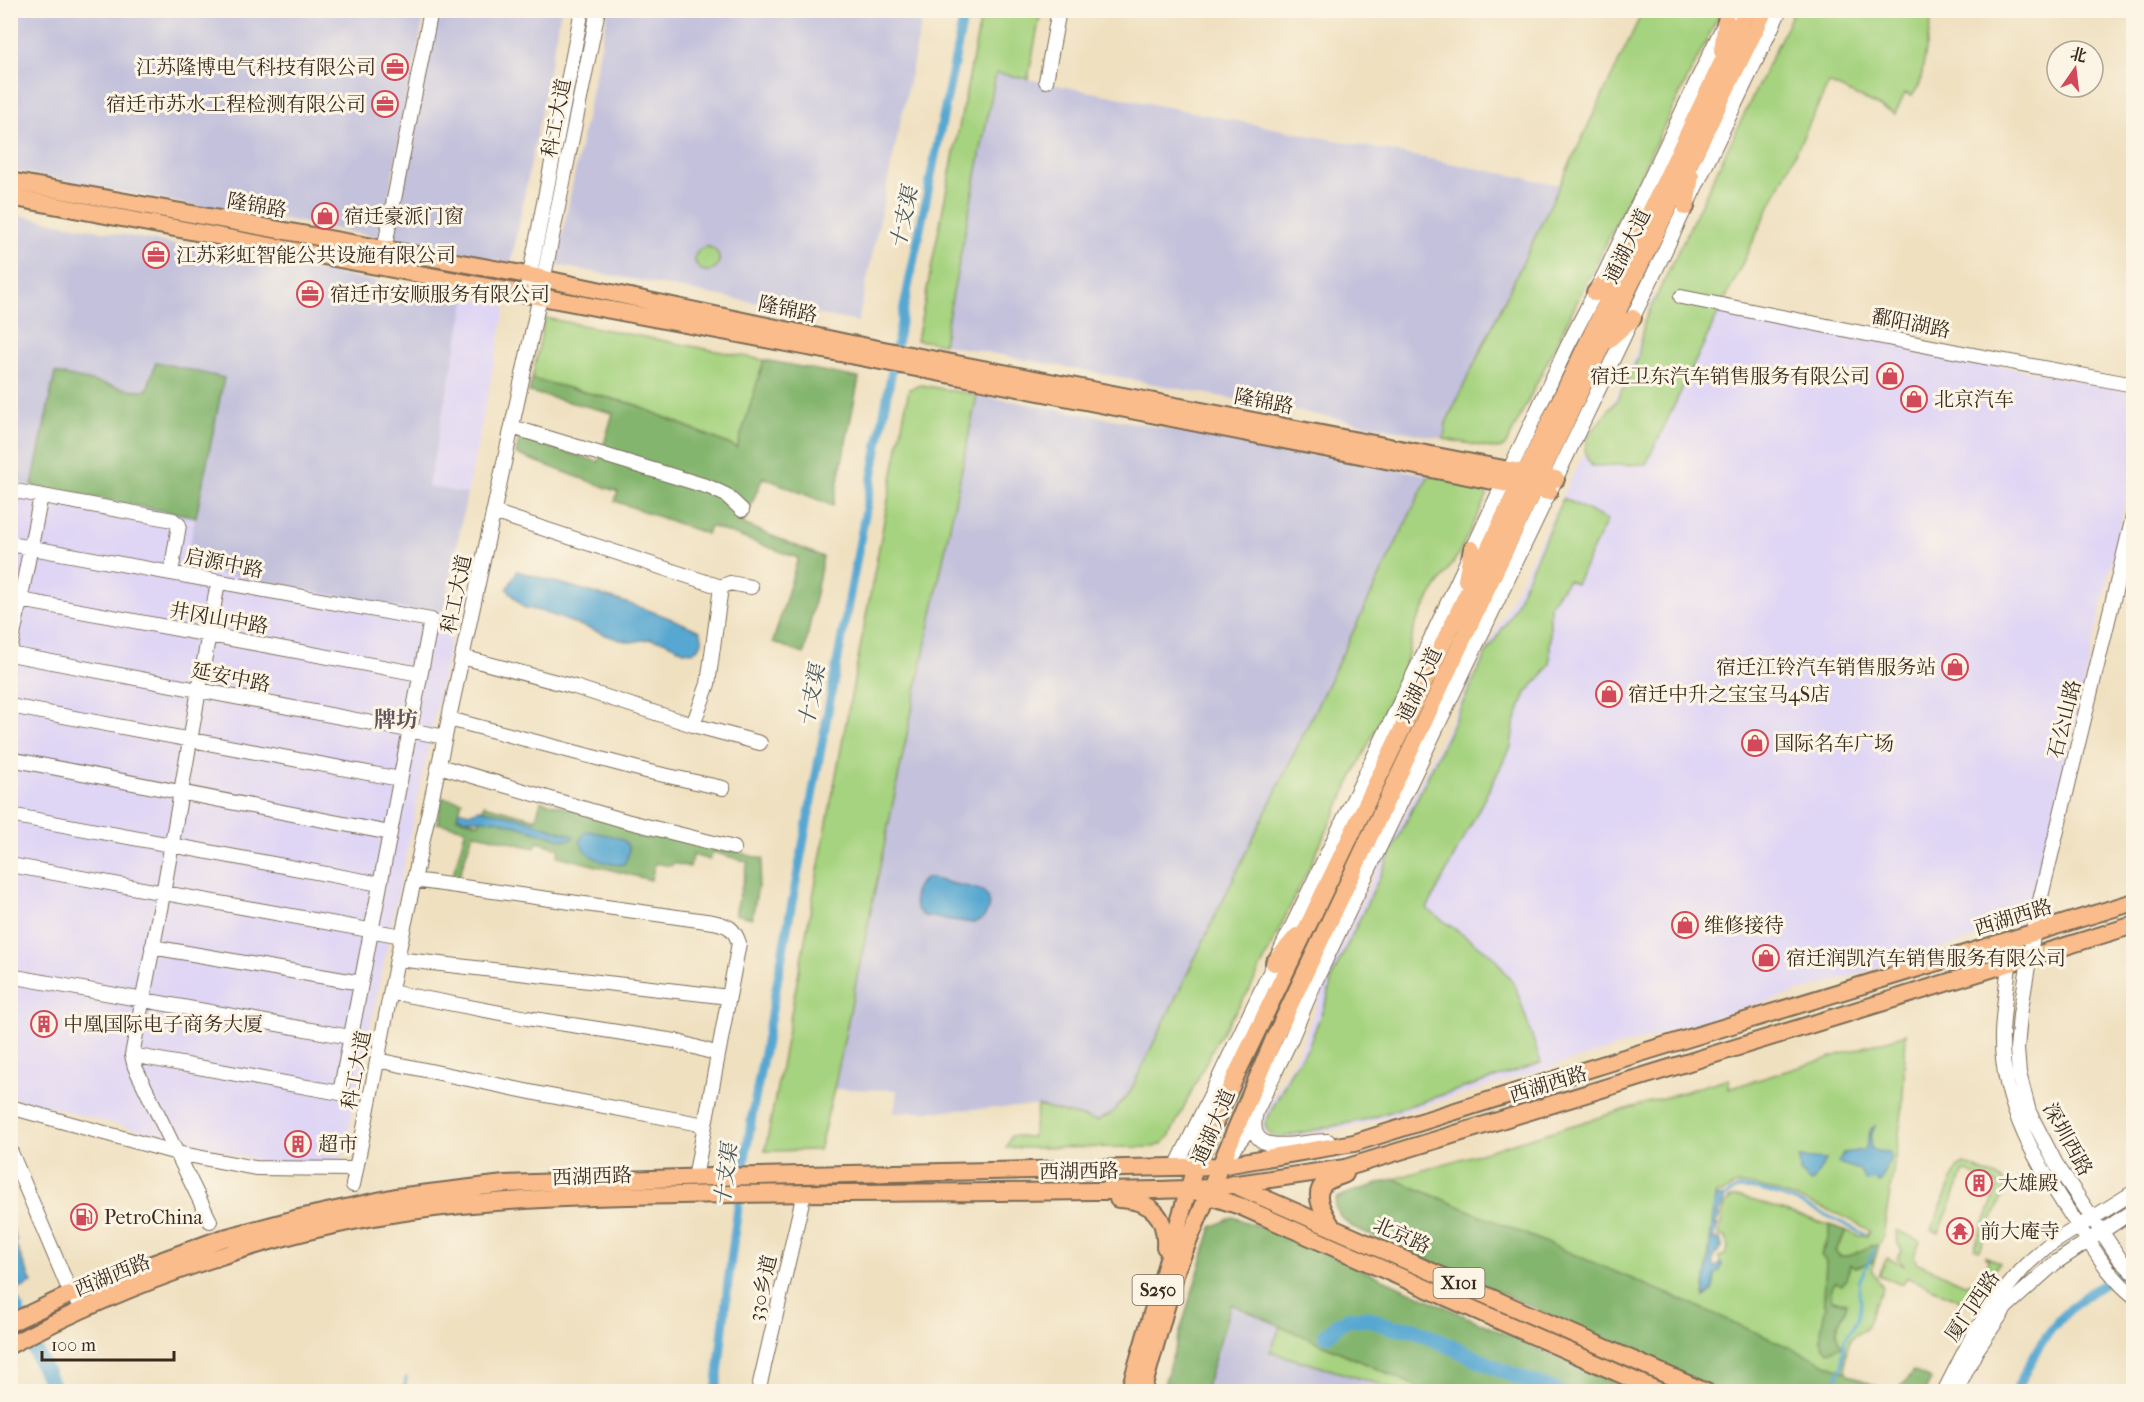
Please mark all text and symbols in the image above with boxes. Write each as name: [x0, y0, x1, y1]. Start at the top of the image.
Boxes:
north arrow: [2045, 39, 2105, 99]
text: 北: [2068, 44, 2089, 66]
office icon: 江苏隆博电气科技有限公司: [380, 52, 410, 82]
place label: 江苏隆博电气科技有限公司: [136, 56, 376, 79]
street label: 科工大道: [538, 77, 575, 160]
office icon: 宿迁市苏水工程检测有限公司: [370, 89, 400, 119]
place label: 宿迁市苏水工程检测有限公司: [106, 93, 366, 116]
water label: 十支渠: [886, 182, 923, 251]
street label: 隆锦路: [225, 189, 288, 222]
shop icon: 宿迁豪派门窗: [310, 201, 340, 231]
place label: 宿迁豪派门窗: [344, 205, 464, 228]
street label: 通湖大道: [1600, 205, 1655, 287]
office icon: 江苏彩虹智能公共设施有限公司: [141, 240, 171, 270]
place label: 江苏彩虹智能公共设施有限公司: [176, 244, 456, 267]
office icon: 宿迁市安顺服务有限公司: [295, 279, 325, 309]
place label: 宿迁市安顺服务有限公司: [330, 283, 550, 306]
street label: 隆锦路: [756, 292, 820, 327]
street label: 鄱阳湖路: [1869, 305, 1952, 342]
shop icon: 宿迁卫东汽车销售服务有限公司: [1875, 361, 1905, 391]
place label: 宿迁卫东汽车销售服务有限公司: [1590, 365, 1870, 388]
street label: 隆锦路: [1232, 384, 1296, 419]
shop icon: 北京汽车: [1899, 384, 1929, 414]
place label: 北京汽车: [1934, 388, 2014, 411]
street label: 启源中路: [182, 545, 265, 582]
street label: 科工大道: [437, 553, 476, 636]
street label: 井冈山中路: [168, 598, 270, 639]
street label: 通湖大道: [1392, 644, 1447, 726]
shop icon: 宿迁江铃汽车销售服务站: [1940, 652, 1970, 682]
place label: 宿迁江铃汽车销售服务站: [1716, 656, 1936, 679]
street label: 延安中路: [189, 659, 272, 696]
water label: 十支渠: [794, 660, 830, 729]
street label: 石公山路: [2044, 678, 2085, 761]
shop icon: 宿迁中升之宝宝马4S店: [1594, 679, 1624, 709]
place label: 宿迁中升之宝宝马4S店: [1628, 683, 1830, 706]
district label: 牌坊: [374, 707, 418, 733]
shop icon: 国际名车广场: [1740, 728, 1770, 758]
place label: 国际名车广场: [1774, 732, 1894, 755]
street label: 西湖西路: [1972, 895, 2055, 940]
shop icon: 维修接待: [1670, 910, 1700, 940]
place label: 维修接待: [1704, 914, 1784, 937]
shop icon: 宿迁润凯汽车销售服务有限公司: [1751, 943, 1781, 973]
place label: 宿迁润凯汽车销售服务有限公司: [1786, 947, 2066, 970]
building icon: 中凰国际电子商务大厦: [29, 1009, 59, 1039]
place label: 中凰国际电子商务大厦: [63, 1013, 263, 1036]
street label: 科工大道: [338, 1029, 375, 1112]
street label: 西湖西路: [1507, 1062, 1590, 1107]
street label: 通湖大道: [1187, 1086, 1240, 1169]
street label: 深圳西路: [2038, 1099, 2097, 1180]
building icon: 超市: [283, 1129, 313, 1159]
place label: 超市: [318, 1133, 358, 1156]
water label: 十支渠: [710, 1139, 742, 1208]
street label: 西湖西路: [1039, 1159, 1119, 1184]
street label: 西湖西路: [552, 1164, 632, 1189]
building icon: 大雄殿: [1964, 1168, 1994, 1198]
place label: 大雄殿: [1998, 1172, 2058, 1195]
fuel station icon: PetroChina: [69, 1202, 99, 1232]
place label: PetroChina: [104, 1206, 203, 1229]
street label: 北京路: [1370, 1213, 1434, 1258]
temple icon: 前大庵寺: [1945, 1216, 1975, 1246]
place label: 前大庵寺: [1980, 1220, 2060, 1243]
street label: 西湖西路: [71, 1250, 154, 1301]
street label: 330乡道: [744, 1253, 781, 1324]
street label: 厦门西路: [1941, 1267, 2004, 1346]
road number: X101: [1434, 1268, 1484, 1298]
road number: S250: [1132, 1275, 1184, 1305]
scale bar: [42, 1324, 174, 1362]
text: 100 m: [51, 1335, 96, 1356]

